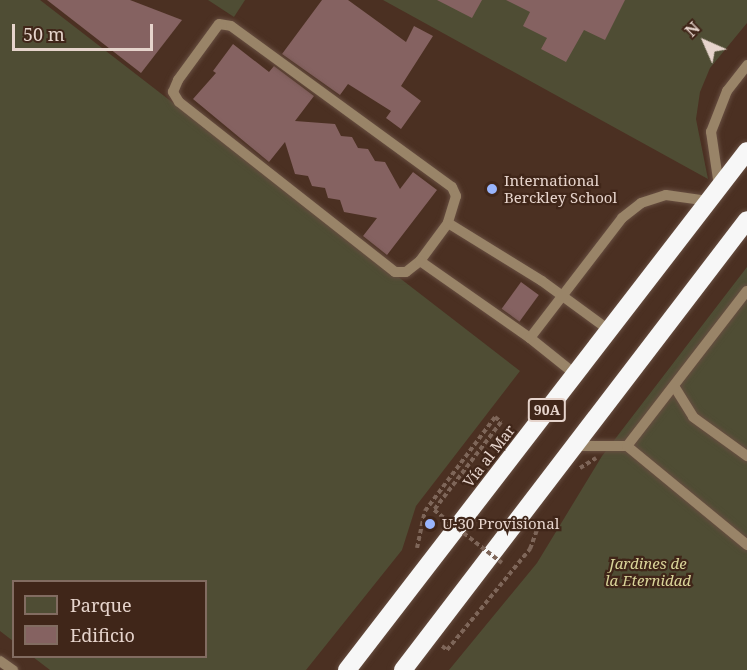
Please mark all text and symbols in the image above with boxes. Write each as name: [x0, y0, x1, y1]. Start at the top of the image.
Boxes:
scale bar: [15, 12, 156, 50]
north arrow: [675, 12, 735, 72]
text: N: [680, 17, 705, 42]
text: 50 m: [23, 22, 65, 46]
place label: International Berckley School: [504, 171, 617, 206]
marker: International Berckley School: [485, 182, 499, 196]
road number: 90A: [528, 399, 566, 421]
street label: Vía al Mar: [459, 421, 519, 491]
place label: U-30 Provisional: [442, 515, 559, 533]
marker: U-30 Provisional: [423, 517, 437, 531]
park label: Jardines de la Eternidad: [605, 554, 691, 589]
legend: [12, 580, 207, 658]
text: Parque: [70, 593, 132, 617]
text: Edificio: [70, 623, 135, 647]

